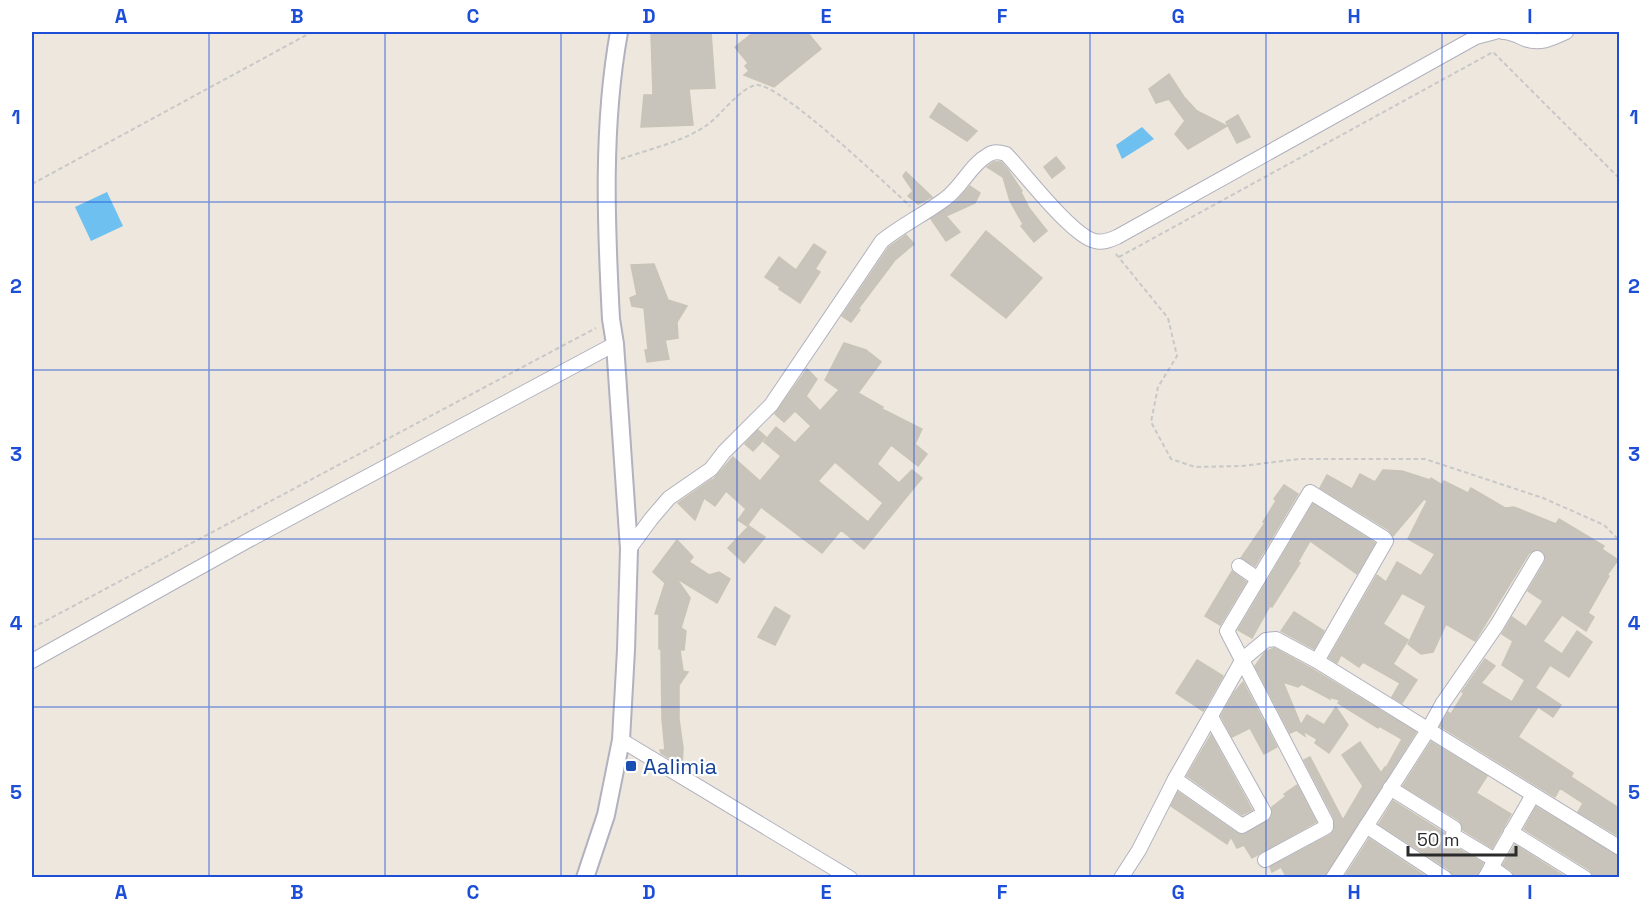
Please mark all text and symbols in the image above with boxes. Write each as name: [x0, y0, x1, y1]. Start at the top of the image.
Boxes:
text: A: [115, 3, 128, 29]
text: B: [290, 3, 304, 29]
text: C: [467, 3, 480, 29]
text: D: [642, 3, 656, 29]
text: E: [820, 3, 832, 29]
text: F: [997, 3, 1008, 29]
text: G: [1171, 3, 1185, 29]
text: H: [1347, 3, 1361, 29]
text: I: [1527, 3, 1533, 29]
text: 1: [11, 104, 21, 130]
text: 1: [1629, 104, 1639, 130]
text: 2: [10, 273, 22, 299]
text: 2: [1628, 273, 1640, 299]
text: 3: [10, 441, 22, 467]
text: 3: [1628, 441, 1640, 467]
text: 4: [10, 610, 23, 636]
text: 4: [1628, 610, 1641, 636]
place label: Aalimia: [643, 752, 718, 780]
marker: Aalimia: [624, 759, 638, 773]
text: 5: [10, 779, 22, 805]
text: 5: [1628, 779, 1640, 805]
scale bar: [1408, 819, 1516, 857]
text: 50 m: [1417, 828, 1459, 851]
text: A: [115, 879, 128, 905]
text: B: [290, 879, 304, 905]
text: C: [467, 879, 480, 905]
text: D: [642, 879, 656, 905]
text: E: [820, 879, 832, 905]
text: F: [997, 879, 1008, 905]
text: G: [1171, 879, 1185, 905]
text: H: [1347, 879, 1361, 905]
text: I: [1527, 879, 1533, 905]

